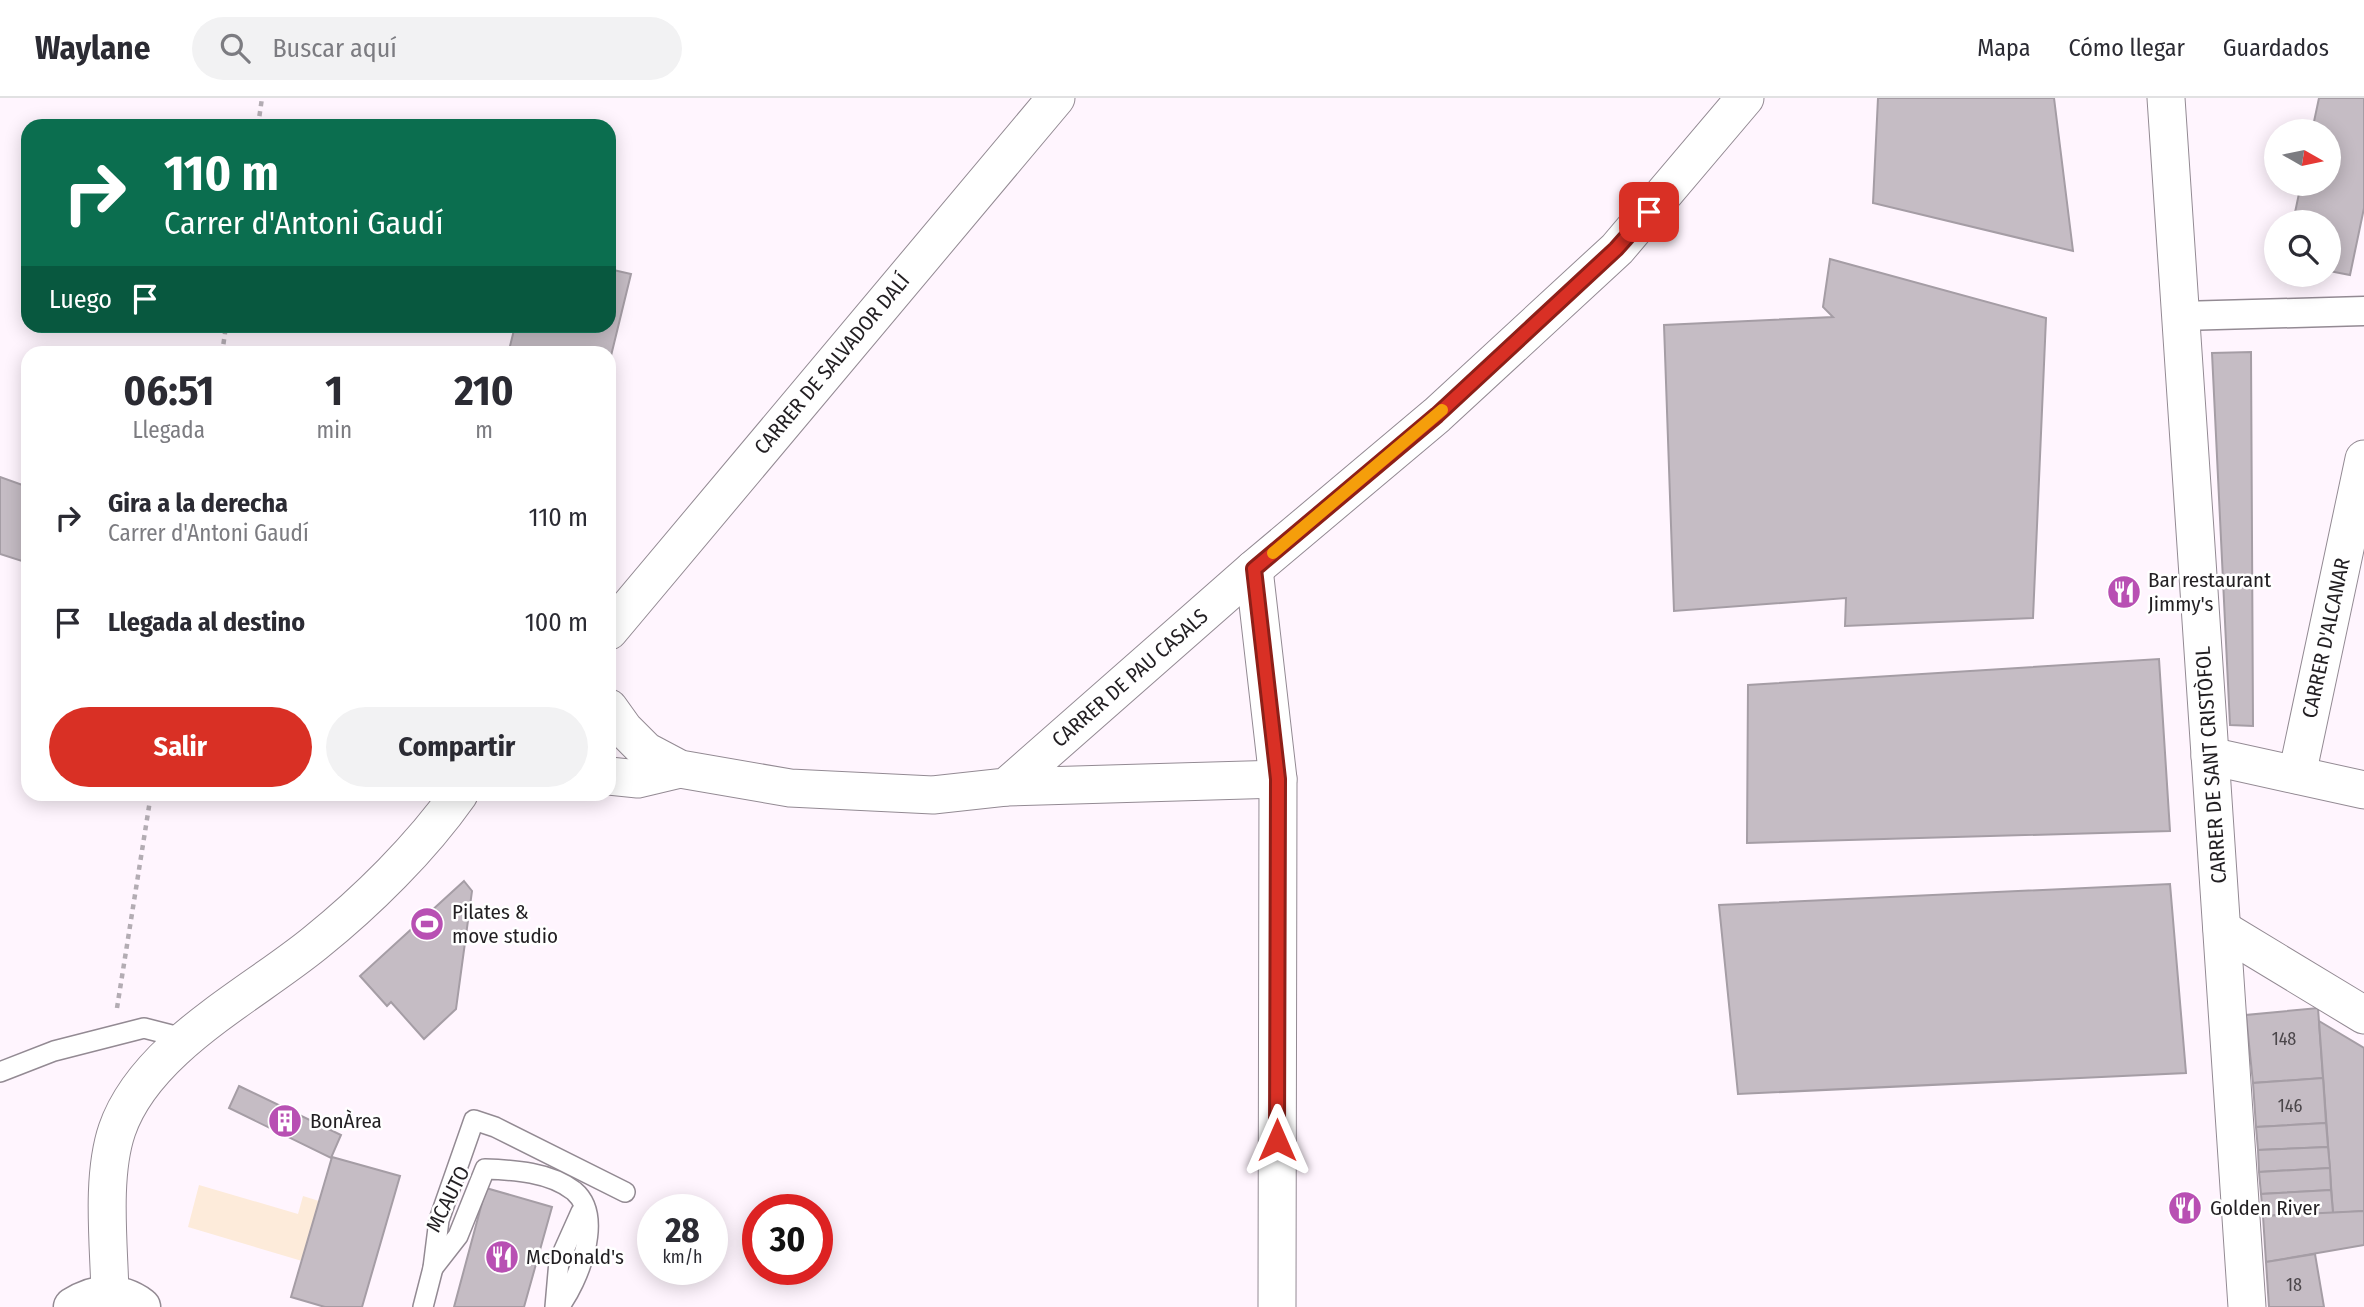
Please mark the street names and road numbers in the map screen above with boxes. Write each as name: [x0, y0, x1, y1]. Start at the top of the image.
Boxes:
street label: CARRER DE SALVADOR DALÍ: [749, 268, 916, 460]
street label: CARRER D'ALCANAR: [2296, 555, 2356, 720]
street label: CARRER DE PAU CASALS: [1047, 603, 1213, 753]
street label: CARRER DE SANT CRISTÒFOL: [2190, 645, 2232, 884]
street label: MCAUTO: [420, 1162, 476, 1236]

